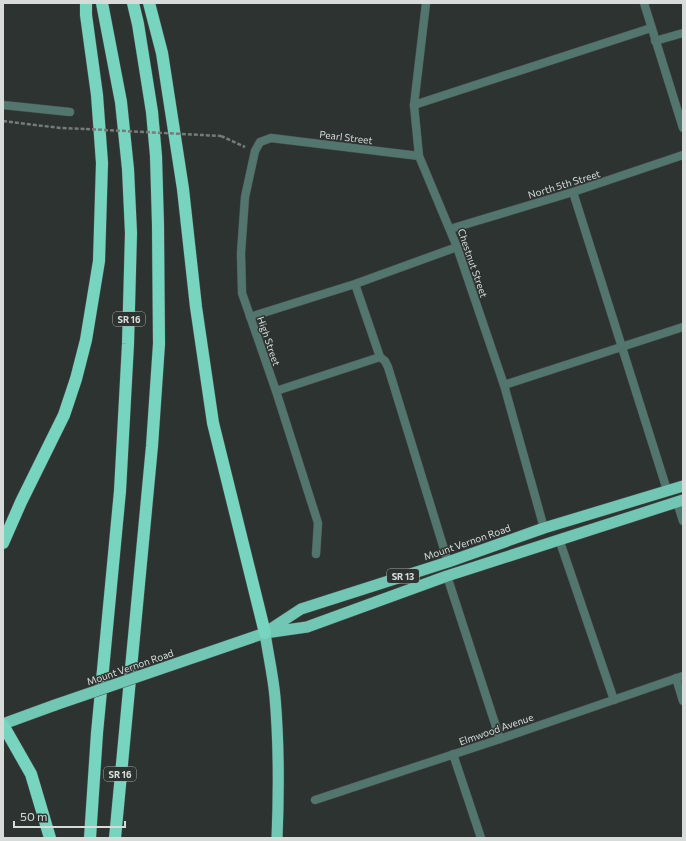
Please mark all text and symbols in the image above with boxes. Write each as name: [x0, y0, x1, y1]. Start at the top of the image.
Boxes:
street label: Pearl Street: [319, 128, 373, 146]
street label: North 5th Street: [526, 167, 602, 201]
street label: Chestnut Street: [456, 227, 490, 299]
road number: SR 16: [113, 312, 145, 326]
street label: High Street: [255, 315, 283, 367]
street label: Mount Vernon Road: [422, 521, 512, 562]
road number: SR 13: [387, 569, 419, 583]
street label: Mount Vernon Road: [85, 646, 175, 687]
street label: Elmwood Avenue: [457, 711, 535, 747]
road number: SR 16: [104, 767, 136, 781]
scale bar: [14, 803, 125, 829]
text: 50 m: [20, 809, 48, 823]

